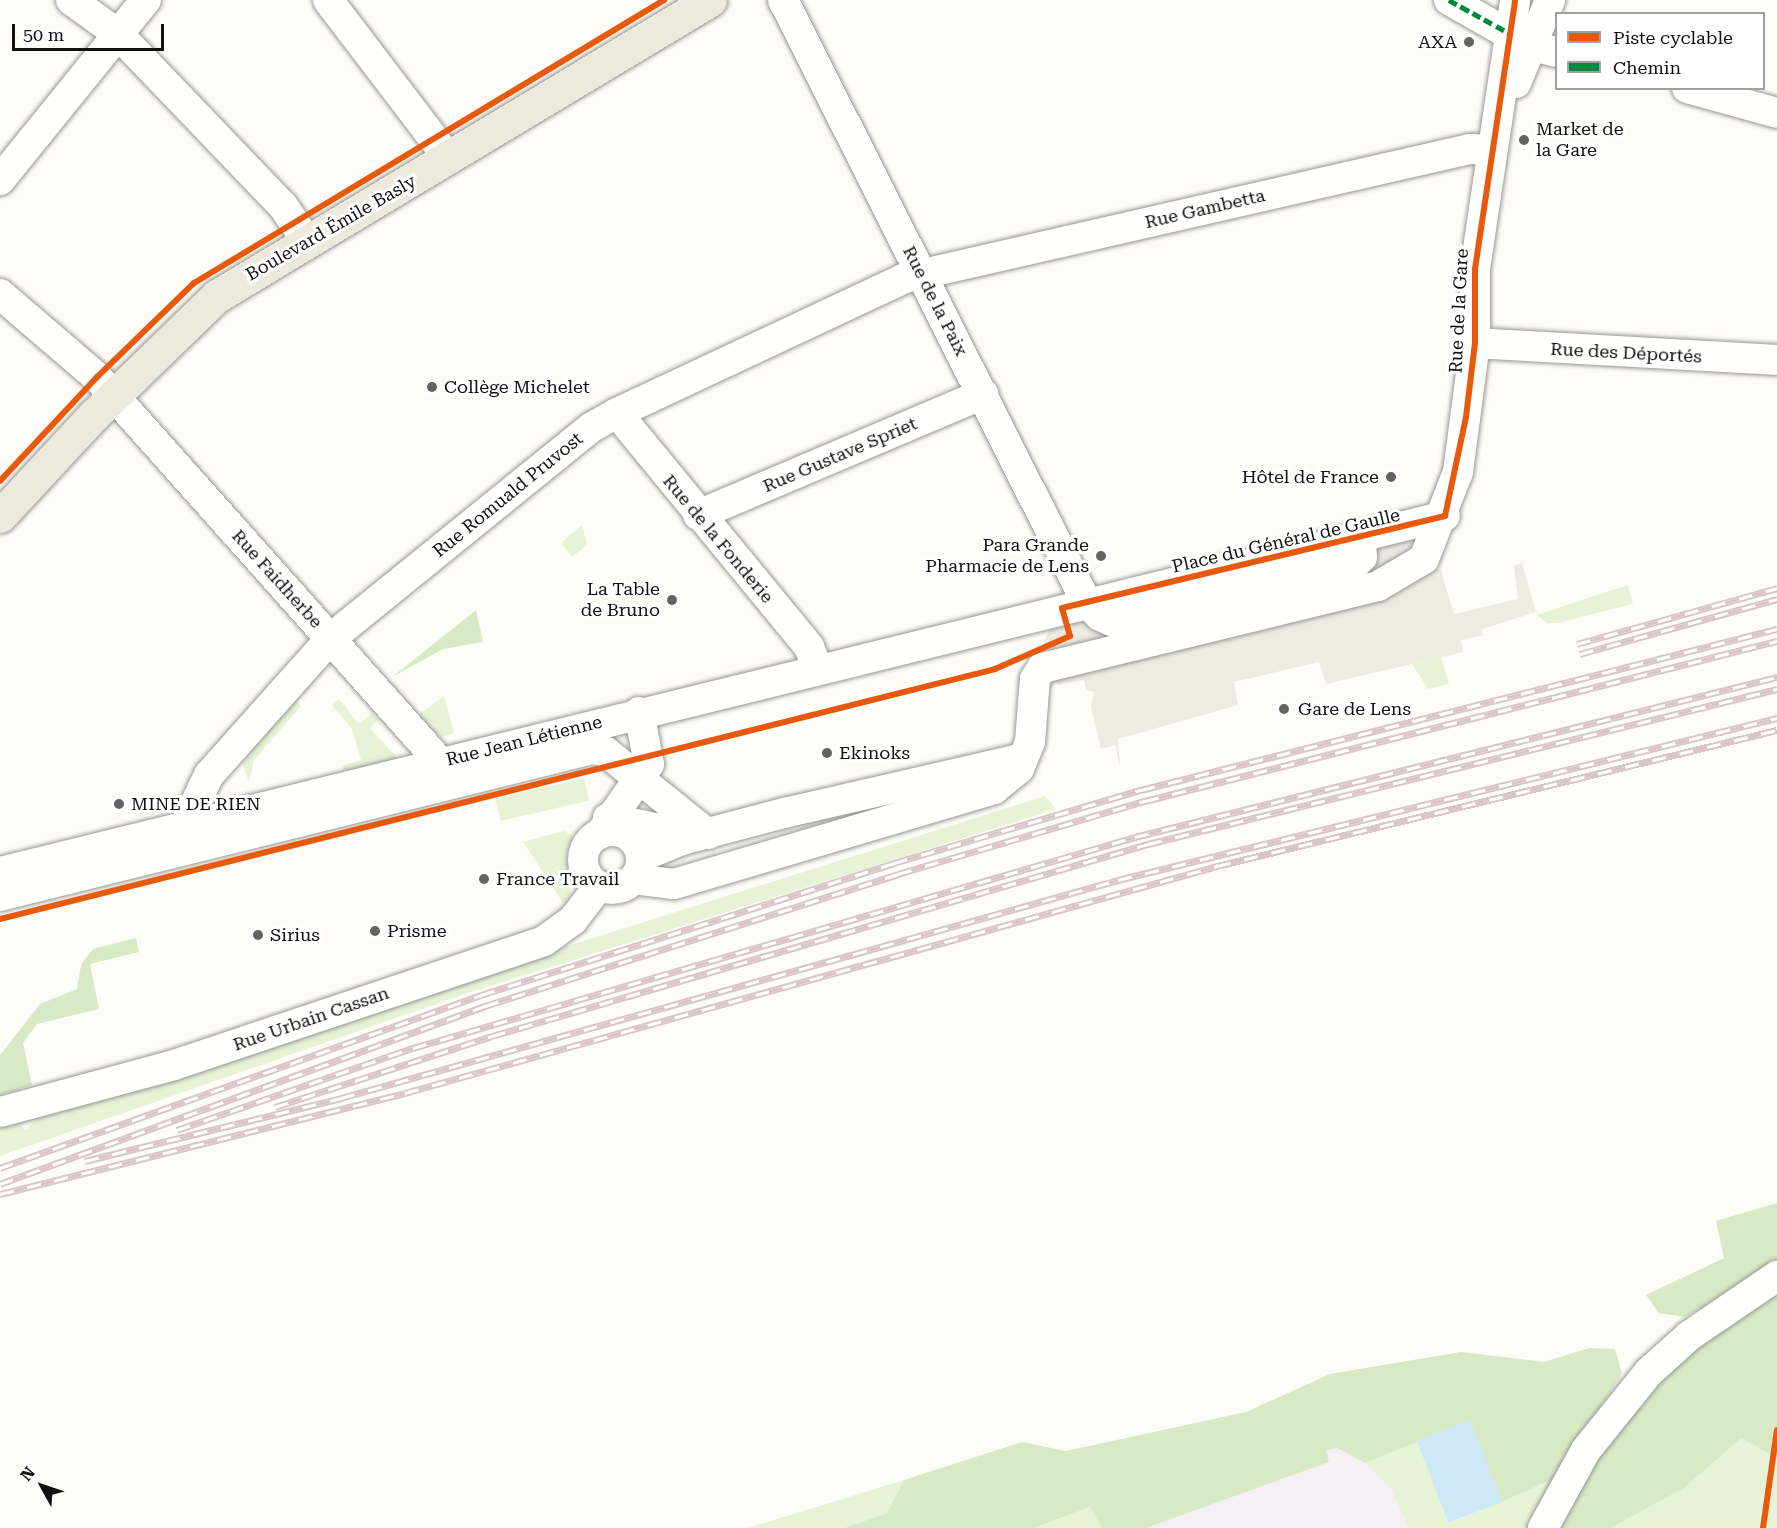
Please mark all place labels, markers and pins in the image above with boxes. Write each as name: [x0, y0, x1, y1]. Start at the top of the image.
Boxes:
place label: AXA: [1418, 31, 1457, 53]
marker: AXA: [1462, 35, 1476, 49]
place label: Market de la Gare: [1536, 119, 1624, 162]
marker: Market de la Gare: [1517, 133, 1531, 147]
place label: Collège Michelet: [444, 376, 590, 398]
marker: Collège Michelet: [425, 380, 439, 394]
place label: Hôtel de France: [1242, 466, 1379, 488]
marker: Hôtel de France: [1384, 470, 1398, 484]
place label: Para Grande Pharmacie de Lens: [925, 535, 1089, 578]
marker: Para Grande Pharmacie de Lens: [1094, 549, 1108, 563]
place label: La Table de Bruno: [581, 579, 660, 622]
marker: La Table de Bruno: [665, 593, 679, 607]
place label: Gare de Lens: [1298, 698, 1411, 720]
marker: Gare de Lens: [1275, 700, 1293, 718]
place label: Ekinoks: [839, 742, 910, 764]
marker: Ekinoks: [820, 746, 834, 760]
place label: MINE DE RIEN: [131, 793, 261, 815]
marker: MINE DE RIEN: [112, 797, 126, 811]
place label: France Travail: [496, 868, 619, 890]
marker: France Travail: [477, 872, 491, 886]
place label: Prisme: [387, 920, 447, 942]
place label: Sirius: [270, 924, 320, 946]
marker: Prisme: [368, 924, 382, 938]
marker: Sirius: [251, 928, 265, 942]

